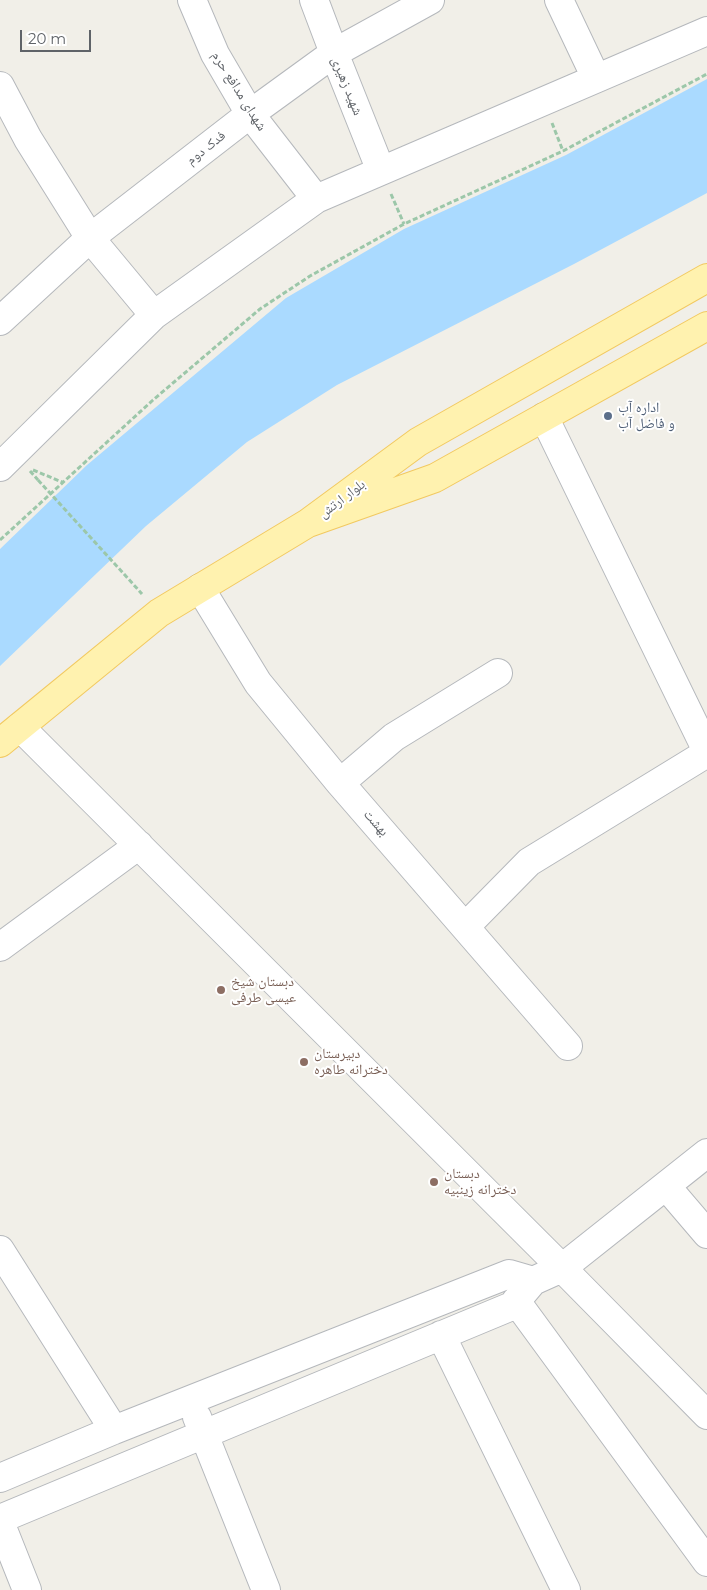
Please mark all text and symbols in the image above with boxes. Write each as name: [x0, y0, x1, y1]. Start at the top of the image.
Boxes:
scale bar: [22, 20, 94, 52]
text: 20 m: [28, 29, 66, 48]
street label: شهدای مدافع حرم: [208, 48, 270, 134]
street label: شهید زهیری: [328, 54, 366, 118]
street label: فدک دوم: [183, 127, 229, 169]
place label: اداره آب و فاضل آب: [618, 400, 675, 432]
marker: اداره آب و فاضل آب: [602, 410, 614, 422]
street label: بلوار ارتش: [315, 476, 369, 522]
street label: بهشت: [360, 806, 392, 840]
place label: دبستان شیخ عیسی طرفی: [231, 974, 296, 1006]
marker: دبستان شیخ عیسی طرفی: [215, 984, 227, 996]
place label: دبیرستان دخترانه طاهره: [314, 1046, 388, 1078]
marker: دبیرستان دخترانه طاهره: [298, 1056, 310, 1068]
place label: دبستان دخترانه زینبیه: [444, 1166, 516, 1198]
marker: دبستان دخترانه زینبیه: [428, 1176, 440, 1188]

